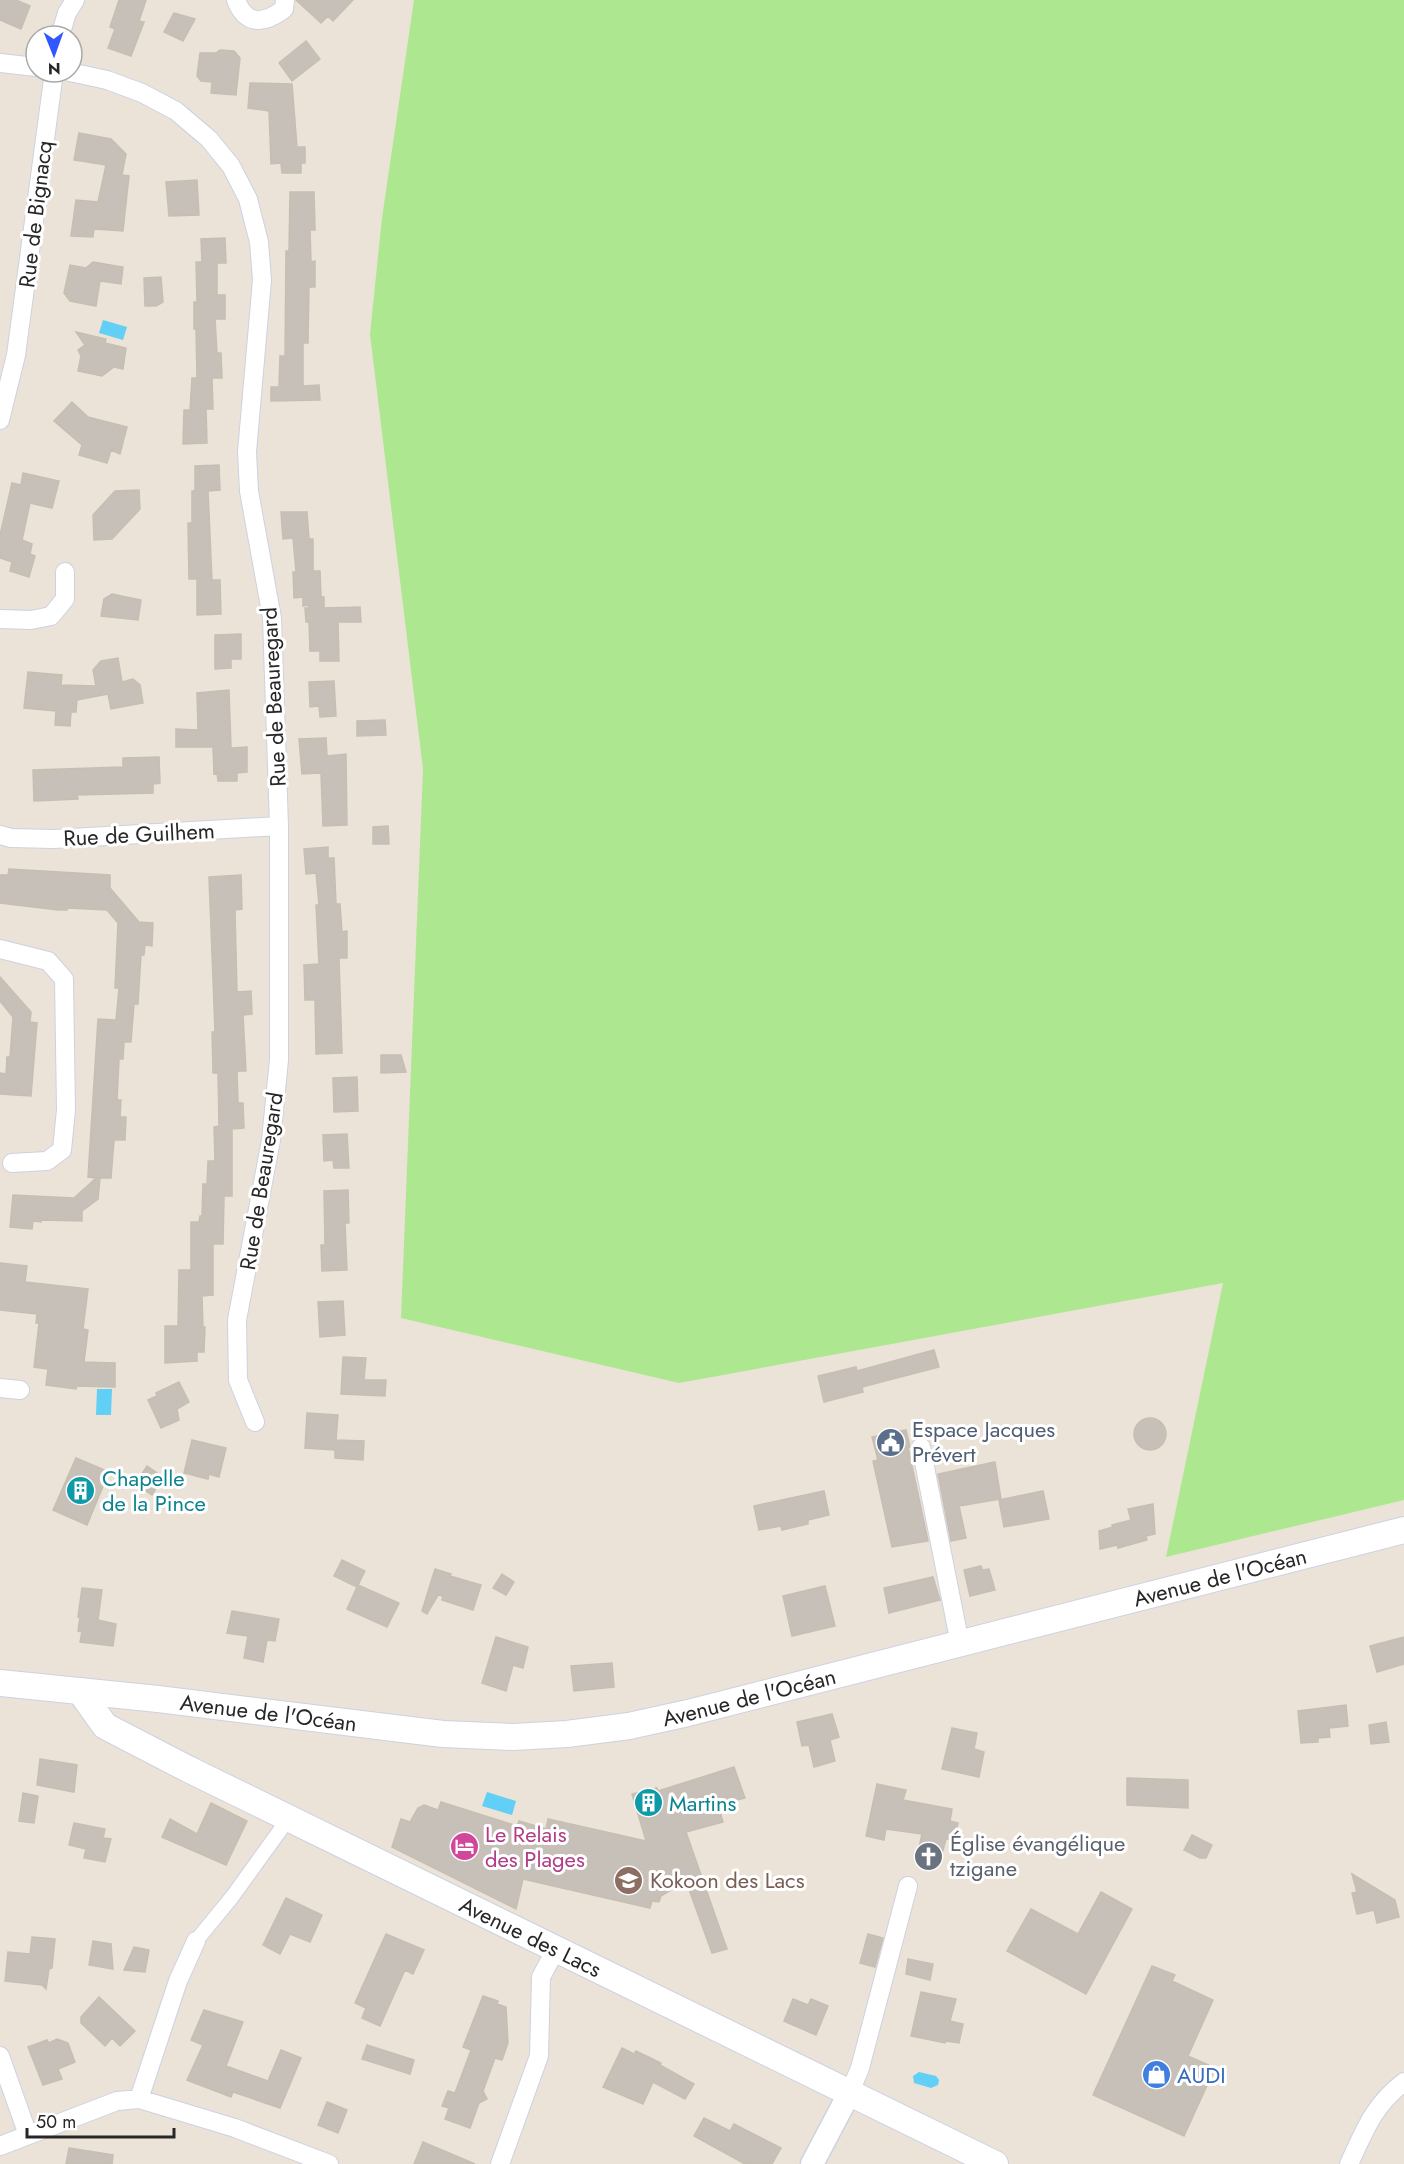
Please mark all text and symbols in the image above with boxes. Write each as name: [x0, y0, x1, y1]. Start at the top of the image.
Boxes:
north arrow: [24, 24, 84, 84]
text: N: [48, 57, 61, 80]
street label: Rue de Bignacq: [10, 139, 60, 289]
street label: Rue de Beauregard: [252, 606, 294, 788]
street label: Rue de Guilhem: [62, 814, 216, 854]
street label: Rue de Beauregard: [231, 1090, 291, 1272]
place label: Espace Jacques Prévert: [912, 1413, 1055, 1470]
public building icon: Espace Jacques Prévert: [875, 1426, 907, 1458]
place label: Chapelle de la Pince: [102, 1462, 206, 1519]
building icon: Chapelle de la Pince: [65, 1475, 97, 1507]
street label: Avenue de l'Océan: [1130, 1540, 1310, 1615]
street label: Avenue de l'Océan: [659, 1660, 839, 1734]
street label: Avenue de l'Océan: [178, 1686, 359, 1739]
building icon: Martins: [632, 1787, 664, 1819]
place label: Martins: [669, 1787, 736, 1819]
place label: Le Relais des Plages: [485, 1818, 585, 1875]
place label: Église évangélique tzigane: [950, 1827, 1125, 1884]
hotel icon: Le Relais des Plages: [448, 1831, 480, 1863]
church icon: Église évangélique tzigane: [913, 1840, 945, 1872]
school or university icon: Kokoon des Lacs: [613, 1864, 645, 1896]
place label: Kokoon des Lacs: [650, 1864, 805, 1896]
street label: Avenue des Lacs: [454, 1888, 607, 1985]
shop icon: AUDI: [1140, 2059, 1172, 2091]
place label: AUDI: [1177, 2059, 1226, 2091]
scale bar: [27, 2101, 174, 2139]
text: 50 m: [36, 2109, 76, 2135]

